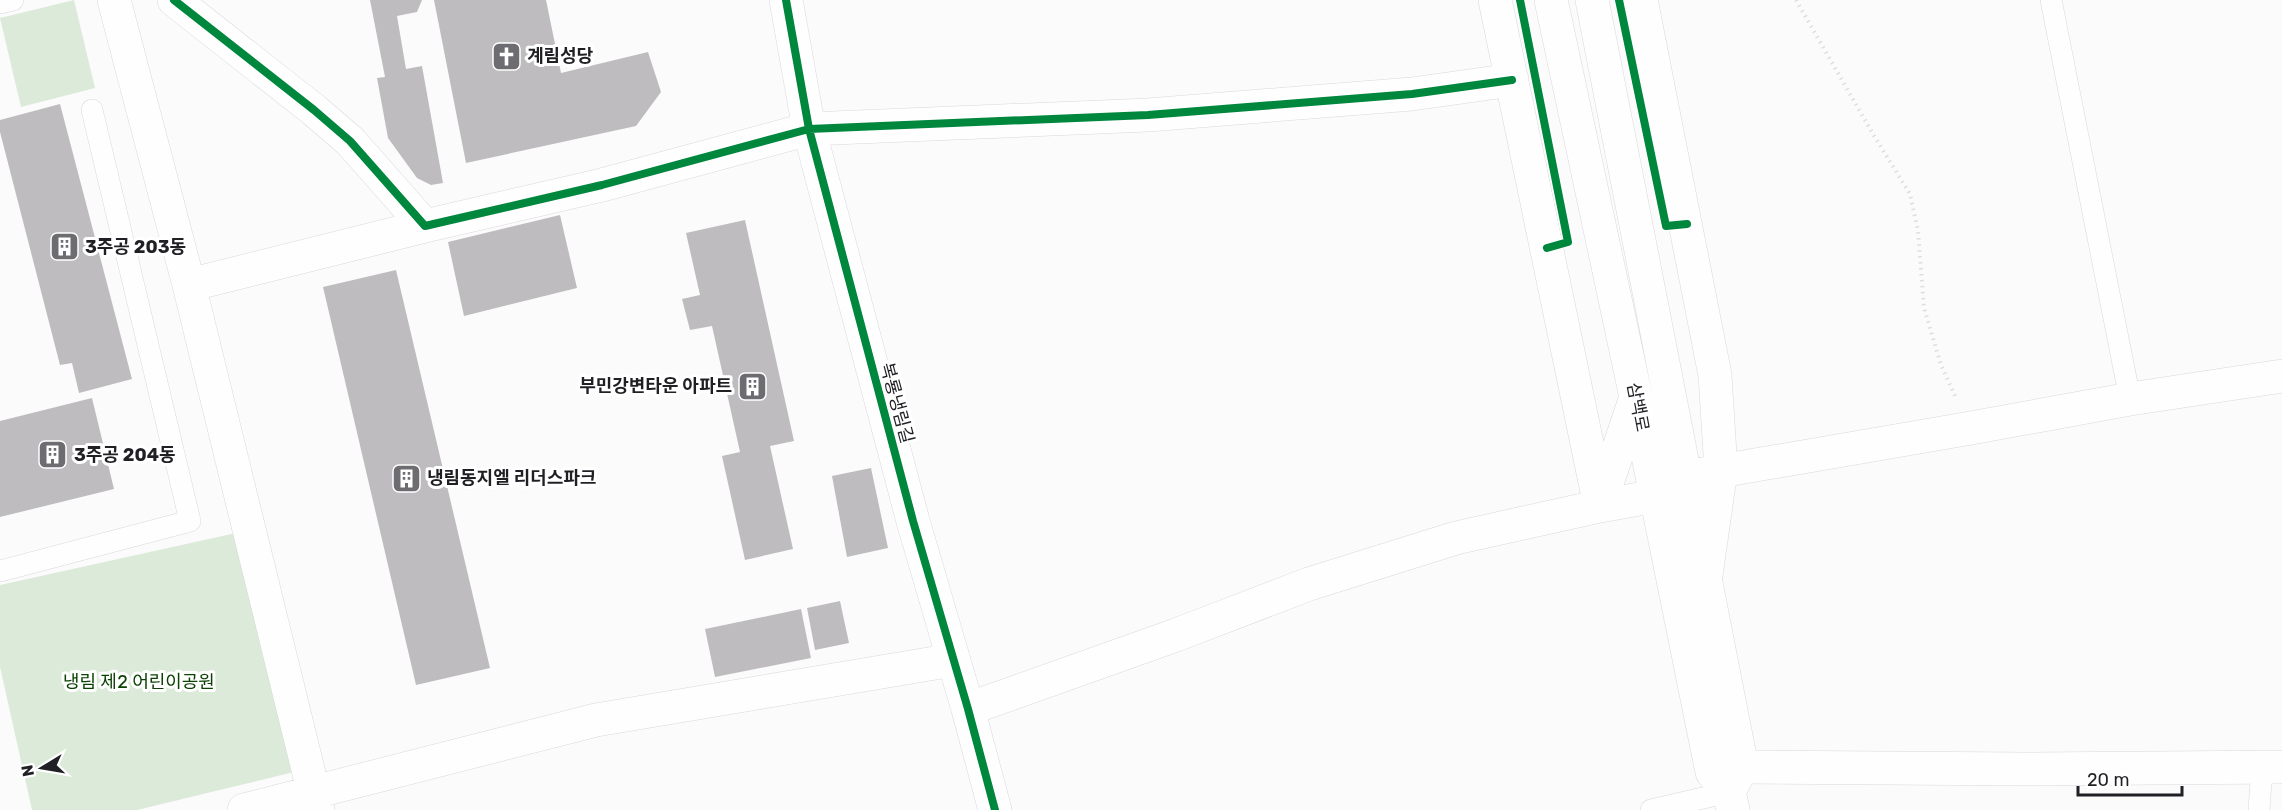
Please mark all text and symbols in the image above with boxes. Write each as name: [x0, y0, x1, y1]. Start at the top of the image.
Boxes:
church icon: 계림성당: [490, 40, 522, 72]
place label: 계림성당: [527, 45, 593, 67]
building icon: 3주공 203동: [48, 231, 80, 263]
place label: 3주공 203동: [85, 236, 186, 258]
street label: 복룡냉림길: [876, 360, 918, 446]
building icon: 부민강변타운 아파트: [737, 370, 769, 402]
place label: 부민강변타운 아파트: [579, 375, 732, 397]
street label: 삼백로: [1622, 381, 1654, 433]
building icon: 3주공 204동: [37, 439, 69, 471]
place label: 3주공 204동: [74, 444, 176, 466]
building icon: 냉림동지엘 리더스파크: [390, 462, 422, 494]
place label: 냉림동지엘 리더스파크: [427, 467, 596, 489]
park label: 냉림 제2 어린이공원: [63, 671, 215, 693]
north arrow: [12, 738, 72, 798]
scale bar: [2078, 759, 2182, 797]
text: N: [17, 763, 38, 778]
text: 20 m: [2087, 769, 2129, 791]

